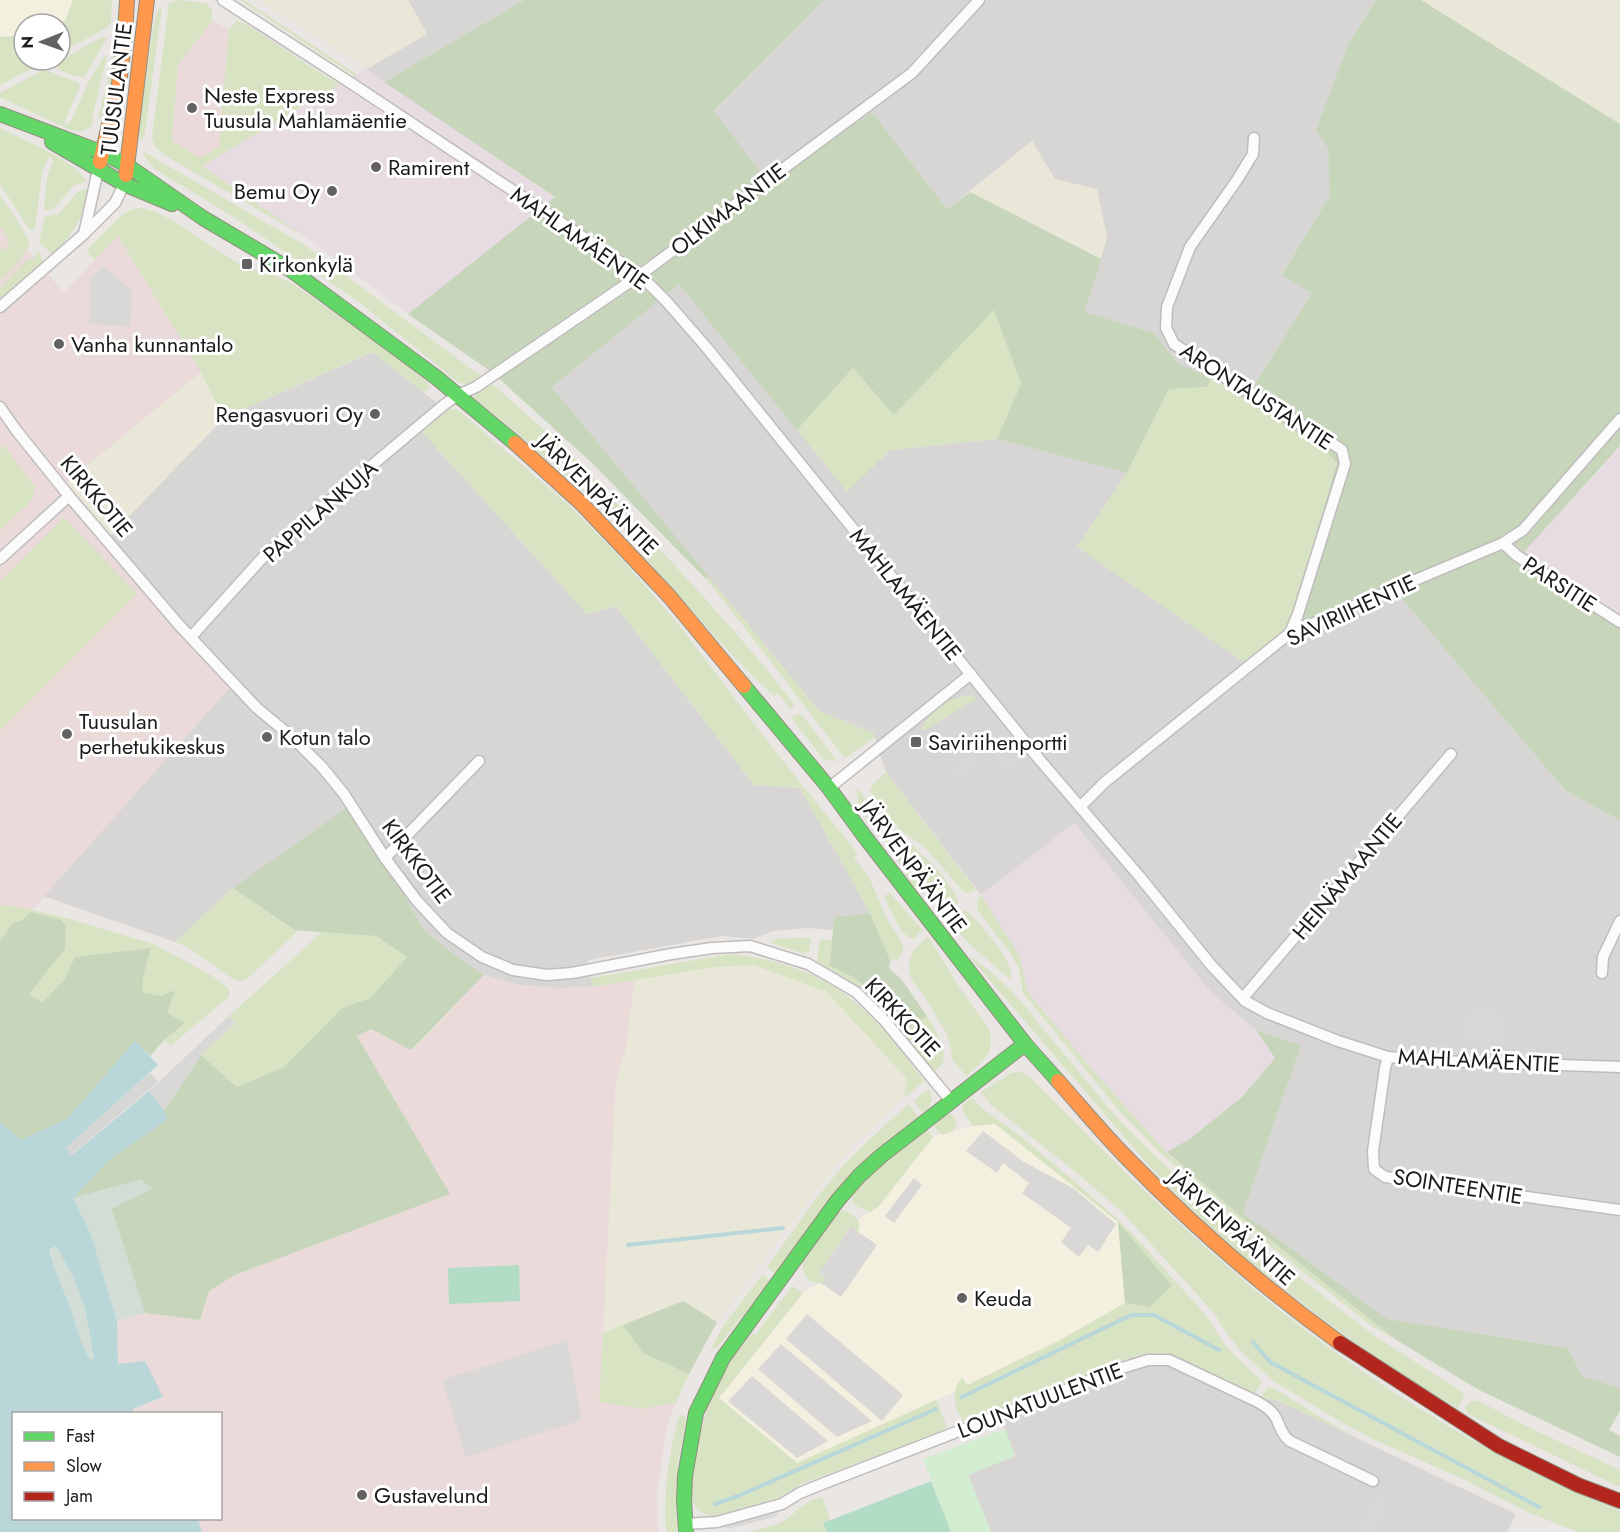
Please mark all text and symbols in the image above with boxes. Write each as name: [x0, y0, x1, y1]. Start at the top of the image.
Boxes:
north arrow: [12, 12, 72, 72]
street label: TUUSULANTIE: [92, 21, 140, 157]
text: N: [16, 36, 39, 49]
place label: Neste Express Tuusula Mahlamäentie: [204, 79, 407, 136]
marker: Neste Express Tuusula Mahlamäentie: [185, 101, 199, 115]
place label: Ramirent: [388, 151, 470, 183]
street label: OLKIMAANTIE: [664, 155, 792, 263]
marker: Ramirent: [369, 160, 383, 174]
place label: Bemu Oy: [234, 175, 320, 207]
street label: MAHLAMÄENTIE: [504, 178, 656, 298]
marker: Bemu Oy: [325, 184, 339, 198]
place label: Kirkonkylä: [259, 248, 353, 280]
marker: Kirkonkylä: [240, 257, 254, 271]
place label: Vanha kunnantalo: [71, 328, 233, 360]
street label: ARONTAUSTANTIE: [1174, 334, 1340, 458]
marker: Vanha kunnantalo: [52, 337, 66, 351]
place label: Rengasvuori Oy: [215, 398, 363, 430]
marker: Rengasvuori Oy: [368, 407, 382, 421]
street label: JÄRVENPÄÄNTIE: [528, 424, 666, 562]
street label: KIRKKOTIE: [53, 448, 141, 544]
street label: PAPPILANKUJA: [256, 452, 385, 570]
street label: MAHLAMÄENTIE: [842, 521, 970, 667]
street label: PARSITIE: [1517, 548, 1603, 620]
street label: SAVIRIIHENTIE: [1281, 566, 1421, 654]
place label: Tuusulan perhetukikeskus: [79, 705, 225, 762]
place label: Kotun talo: [279, 721, 371, 753]
place label: Saviriihenportti: [928, 726, 1068, 758]
marker: Tuusulan perhetukikeskus: [60, 727, 74, 741]
marker: Kotun talo: [260, 730, 274, 744]
marker: Saviriihenportti: [909, 735, 923, 749]
street label: JÄRVENPÄÄNTIE: [851, 790, 975, 940]
street label: HEINÄMAANTIE: [1284, 806, 1410, 946]
street label: KIRKKOTIE: [375, 812, 459, 910]
street label: KIRKKOTIE: [858, 970, 948, 1064]
street label: MAHLAMÄENTIE: [1397, 1040, 1561, 1080]
street label: JÄRVENPÄÄNTIE: [1159, 1159, 1302, 1293]
street label: SOINTEENTIE: [1391, 1160, 1525, 1212]
place label: Keuda: [974, 1282, 1032, 1314]
marker: Keuda: [955, 1291, 969, 1305]
street label: LOUNATUULENTIE: [953, 1354, 1127, 1446]
legend: [12, 1412, 222, 1520]
text: Fast: [66, 1423, 95, 1449]
text: Slow: [66, 1453, 103, 1479]
place label: Gustavelund: [374, 1479, 489, 1511]
text: Jam: [64, 1483, 93, 1509]
marker: Gustavelund: [355, 1488, 369, 1502]

